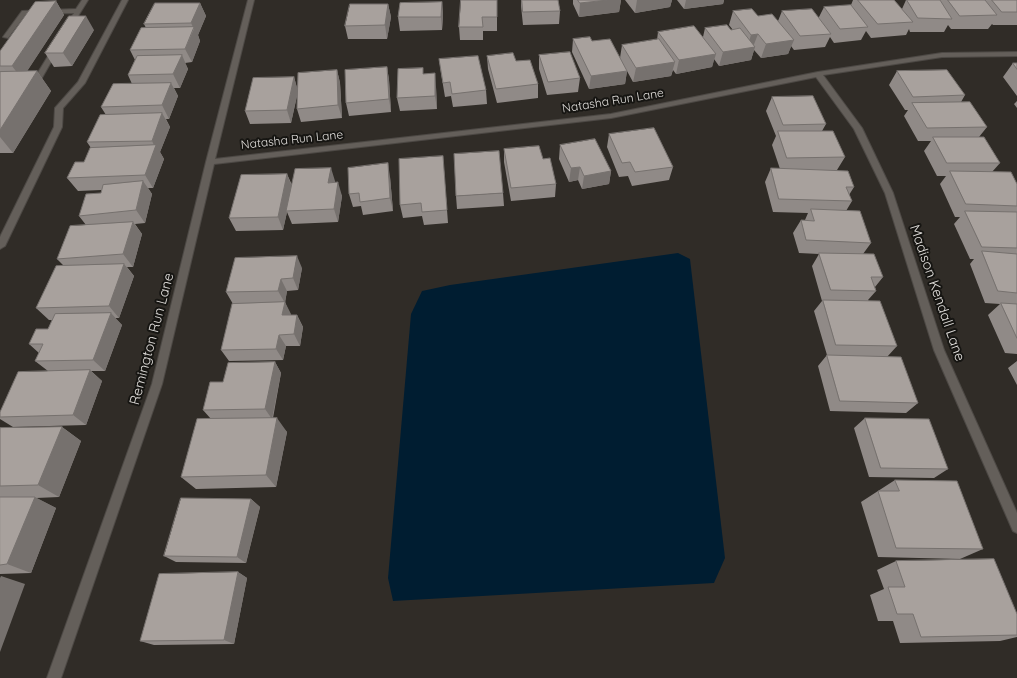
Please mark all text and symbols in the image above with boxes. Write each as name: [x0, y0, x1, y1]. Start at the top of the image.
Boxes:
street label: Natasha Run Lane: [561, 86, 665, 116]
street label: Natasha Run Lane: [240, 127, 344, 153]
street label: Madison Kendall Lane: [906, 223, 968, 363]
street label: Remington Run Lane: [126, 271, 178, 407]

